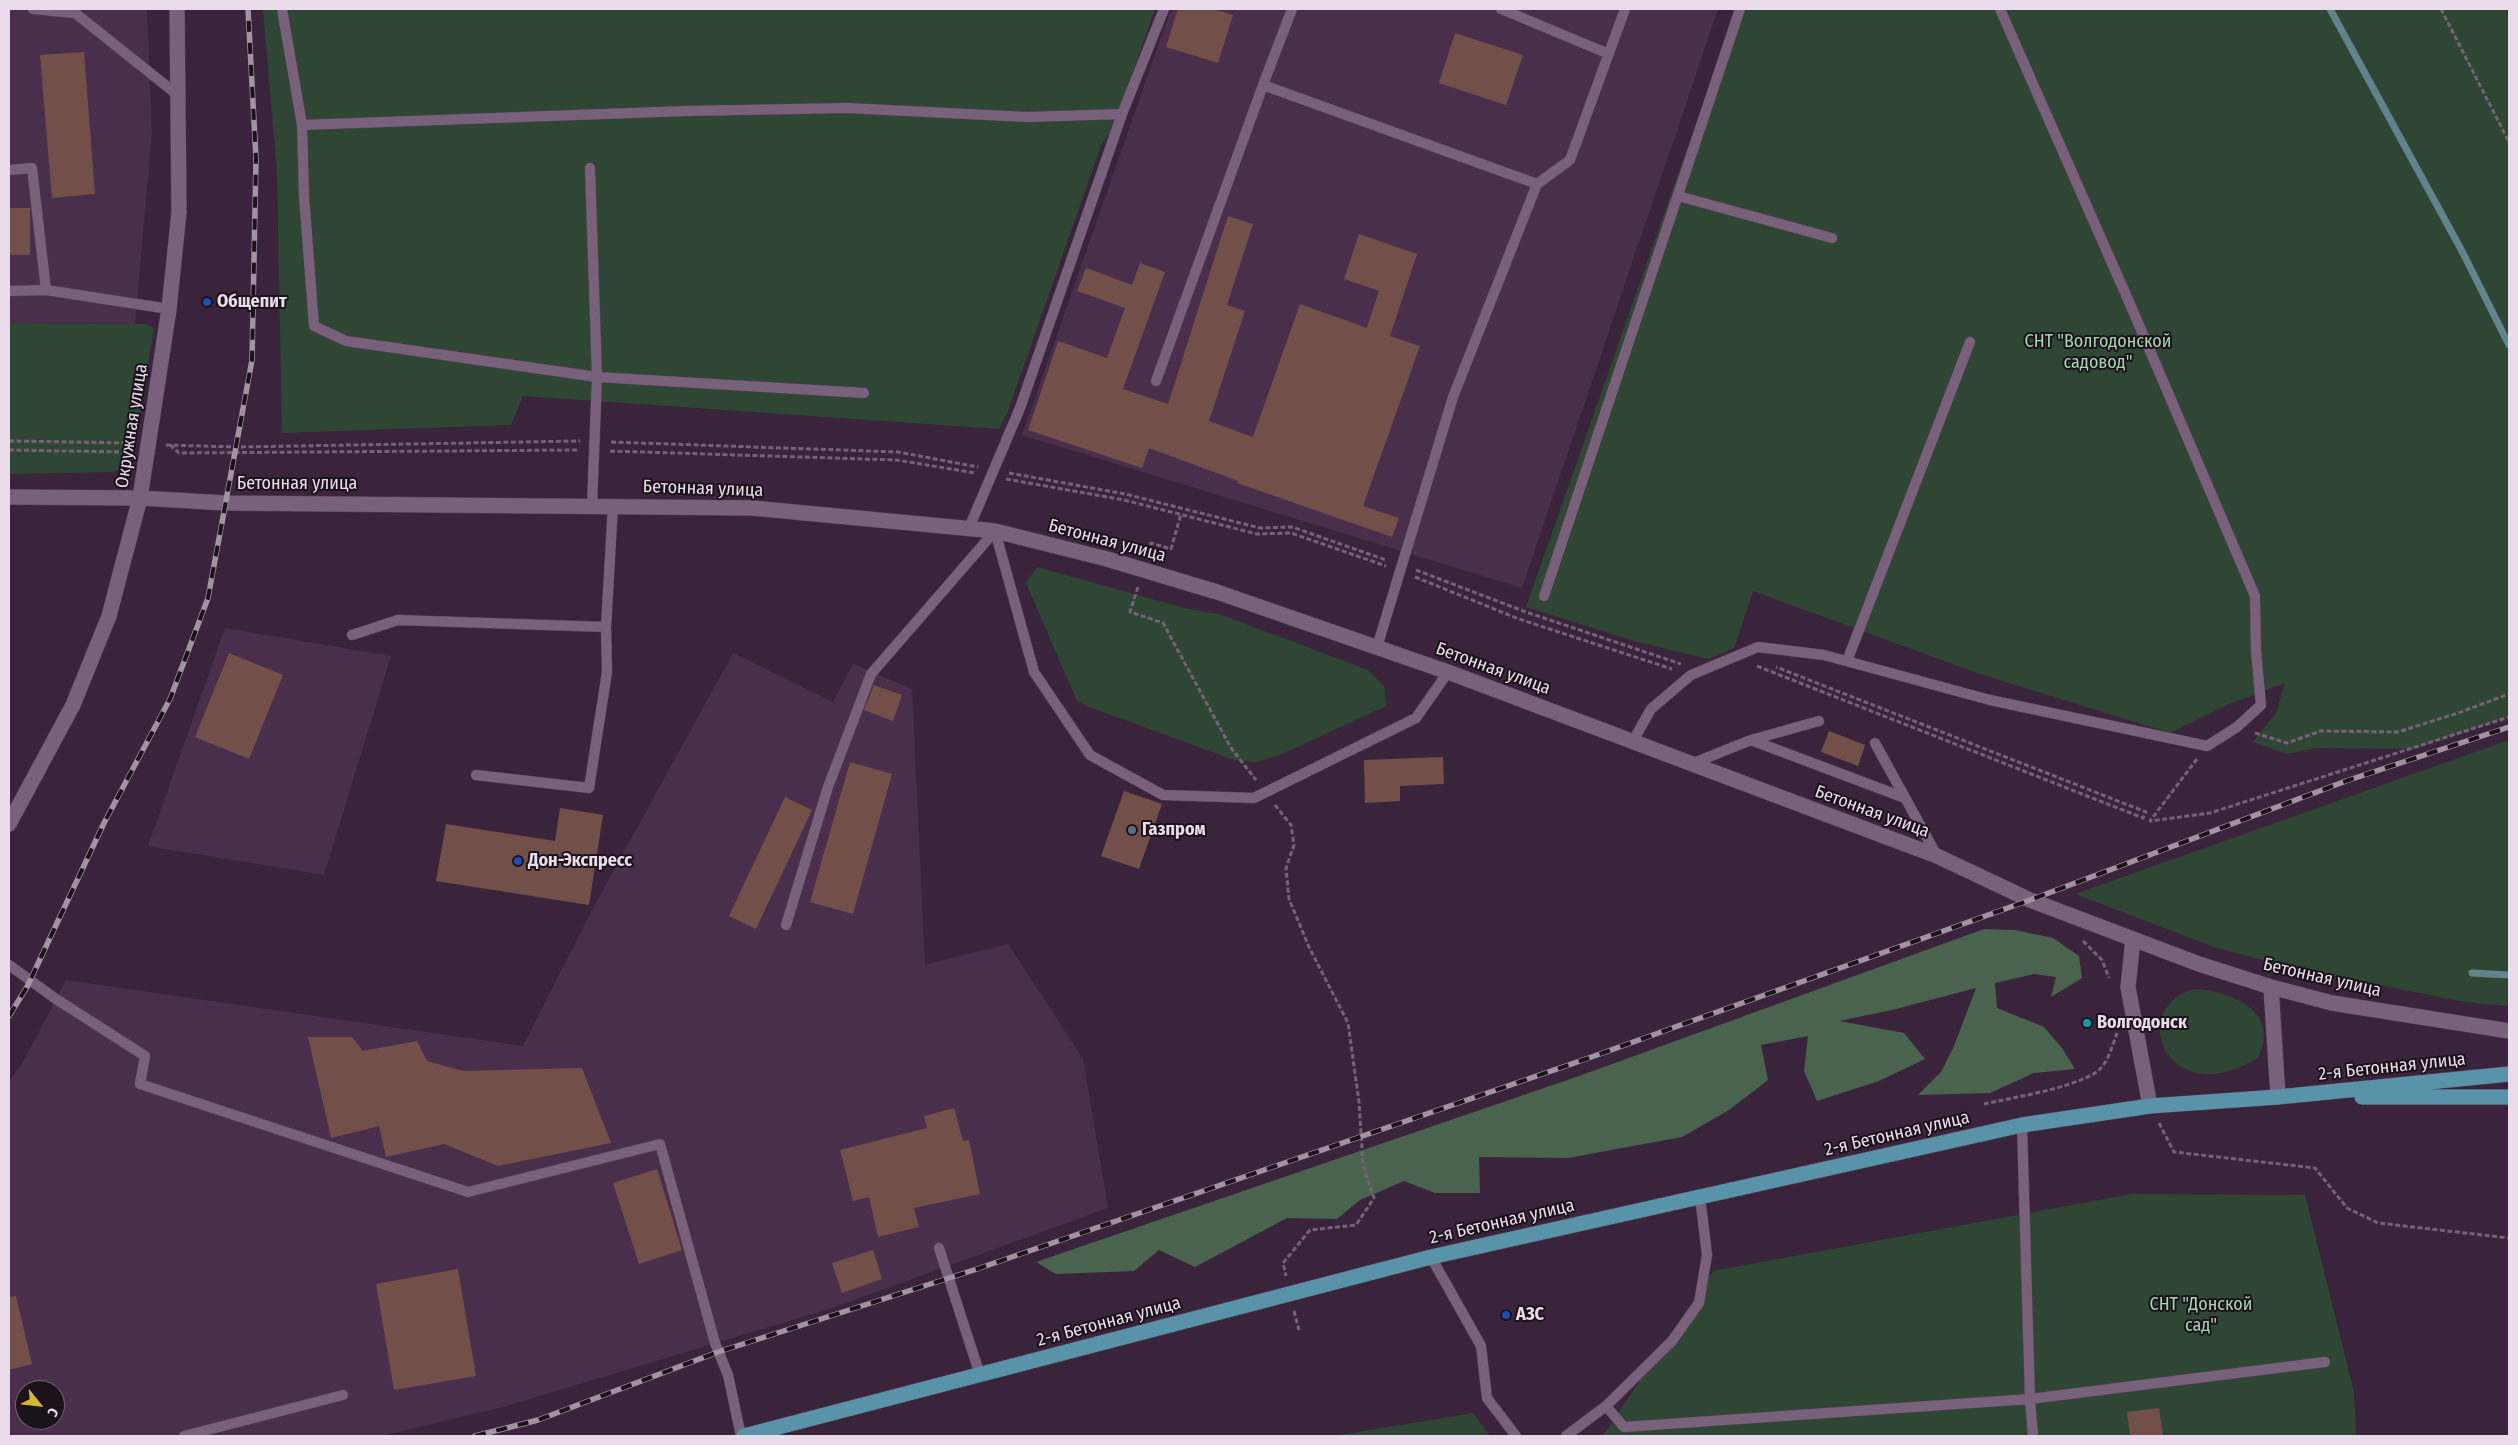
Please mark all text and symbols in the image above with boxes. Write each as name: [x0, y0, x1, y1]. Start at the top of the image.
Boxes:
place label: Общепит: [217, 291, 287, 313]
marker: Общепит: [201, 296, 213, 308]
park label: СНТ "Волгодонской садовод": [2025, 331, 2171, 374]
street label: Окружная улица: [112, 362, 152, 490]
street label: Бетонная улица: [237, 473, 357, 495]
street label: Бетонная улица: [642, 476, 764, 502]
street label: Бетонная улица: [1046, 515, 1168, 567]
street label: Бетонная улица: [1433, 638, 1553, 700]
street label: Бетонная улица: [1812, 781, 1932, 843]
place label: Газпром: [1142, 819, 1206, 841]
marker: Газпром: [1126, 824, 1138, 836]
place label: Дон-Экспресс: [528, 850, 632, 872]
marker: Дон-Экспресс: [512, 855, 524, 867]
street label: Бетонная улица: [2261, 954, 2383, 1002]
place label: Волгодонск: [2097, 1012, 2187, 1034]
marker: Волгодонск: [2081, 1017, 2093, 1029]
street label: 2-я Бетонная улица: [2317, 1049, 2467, 1085]
street label: 2-я Бетонная улица: [1822, 1107, 1972, 1161]
street label: 2-я Бетонная улица: [1427, 1195, 1577, 1249]
street label: 2-я Бетонная улица: [1035, 1292, 1183, 1352]
park label: СНТ "Донской сад": [2150, 1294, 2252, 1336]
place label: АЗС: [1516, 1304, 1544, 1326]
marker: АЗС: [1500, 1309, 1512, 1321]
north arrow: [15, 1380, 65, 1430]
text: С: [43, 1405, 62, 1419]

